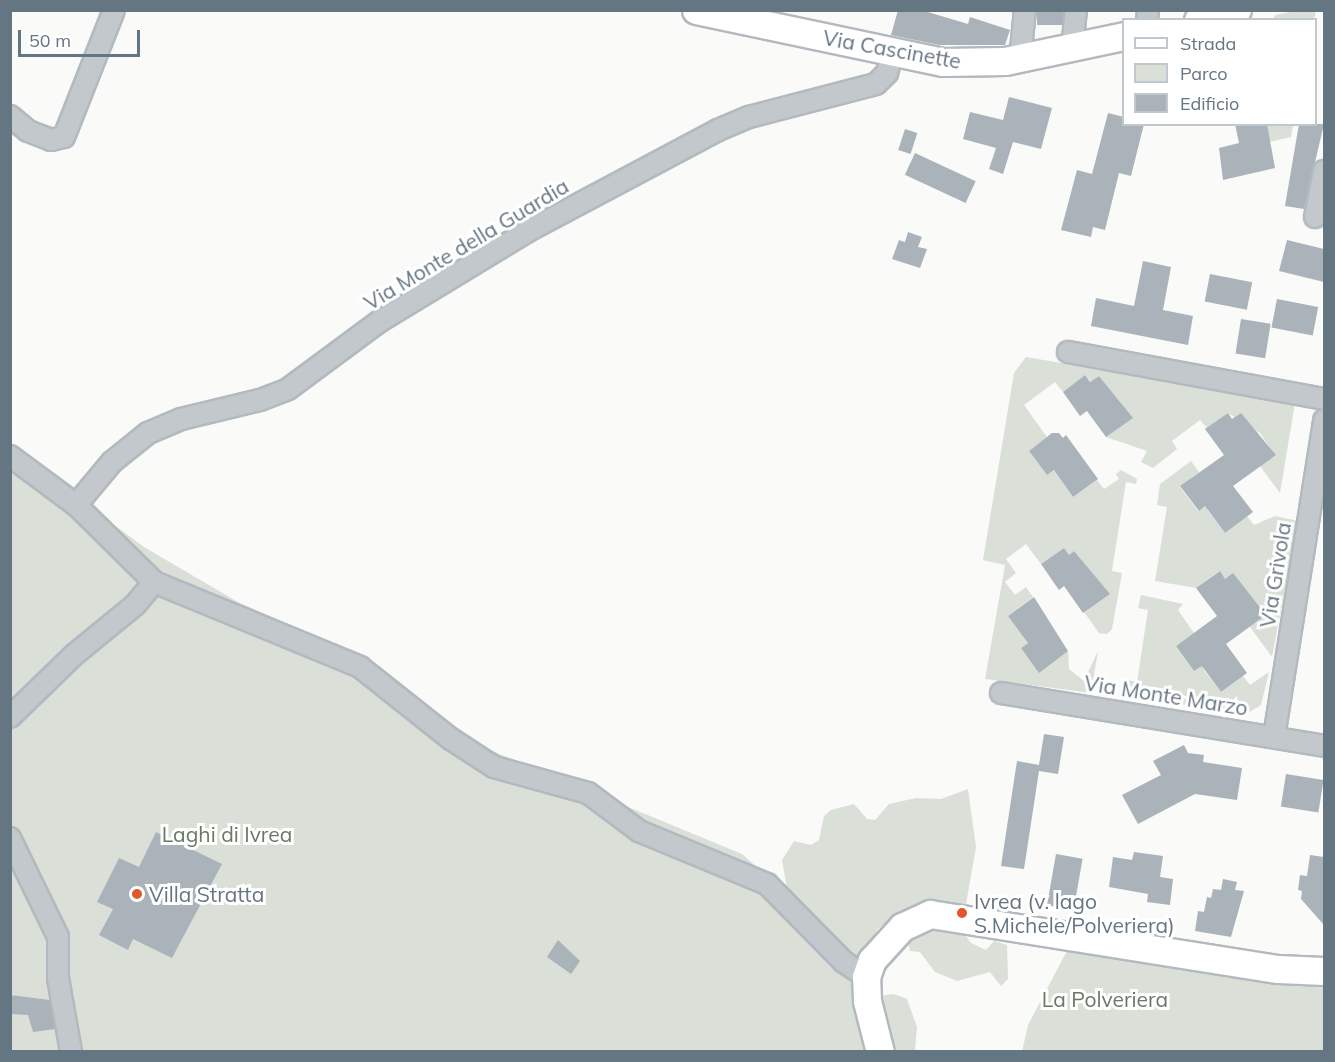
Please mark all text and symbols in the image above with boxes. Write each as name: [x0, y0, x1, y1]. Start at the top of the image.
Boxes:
scale bar: [21, 18, 142, 56]
legend: [1122, 18, 1317, 126]
street label: Via Cascinette: [821, 24, 963, 74]
text: 50 m: [29, 29, 71, 52]
text: Strada: [1180, 32, 1236, 55]
text: Parco: [1180, 62, 1228, 85]
text: Edificio: [1180, 92, 1239, 115]
street label: Via Monte della Guardia: [359, 173, 573, 315]
street label: Via Grivola: [1254, 521, 1296, 629]
street label: Via Monte Marzo: [1082, 670, 1250, 720]
park label: Laghi di Ivrea: [162, 821, 292, 847]
place label: Villa Stratta: [149, 881, 264, 907]
marker: Villa Stratta: [130, 887, 144, 901]
place label: Ivrea (v. lago S.Michele/Polveriera): [974, 888, 1175, 938]
marker: Ivrea (v. lago S.Michele/Polveriera): [955, 906, 969, 920]
park label: La Polveriera: [1042, 986, 1168, 1012]

